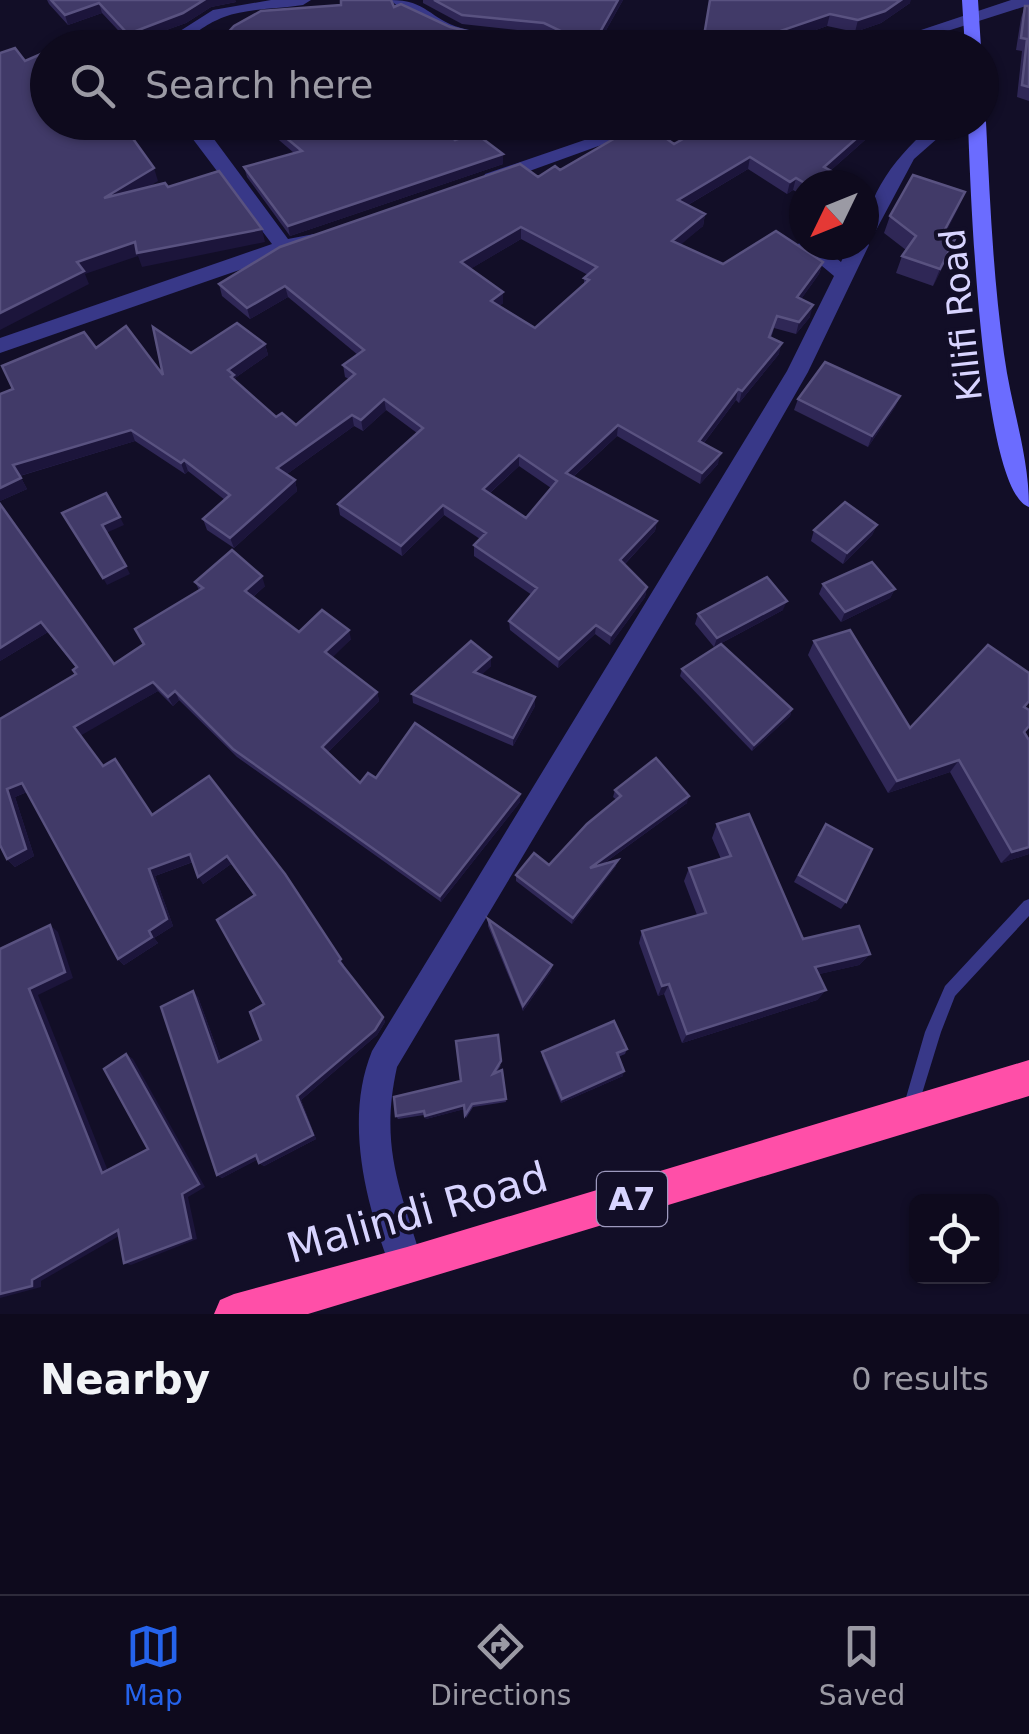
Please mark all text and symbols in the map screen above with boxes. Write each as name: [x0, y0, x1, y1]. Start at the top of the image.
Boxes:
search box: [30, 30, 999, 140]
icon: search: [65, 58, 120, 113]
text: Search here: [145, 63, 373, 107]
north arrow: [789, 170, 879, 260]
street label: Kilifi Road: [932, 227, 990, 403]
street label: Malindi Road: [281, 1152, 553, 1273]
road number: A7: [597, 1172, 667, 1226]
map controls: [909, 1194, 999, 1284]
button: locate: [909, 1194, 999, 1284]
text: Nearby: [40, 1355, 210, 1404]
text: 0 results: [851, 1360, 989, 1398]
tab: Map: [124, 1619, 183, 1712]
tab: Directions: [430, 1619, 571, 1712]
tab: Saved: [819, 1619, 905, 1712]

